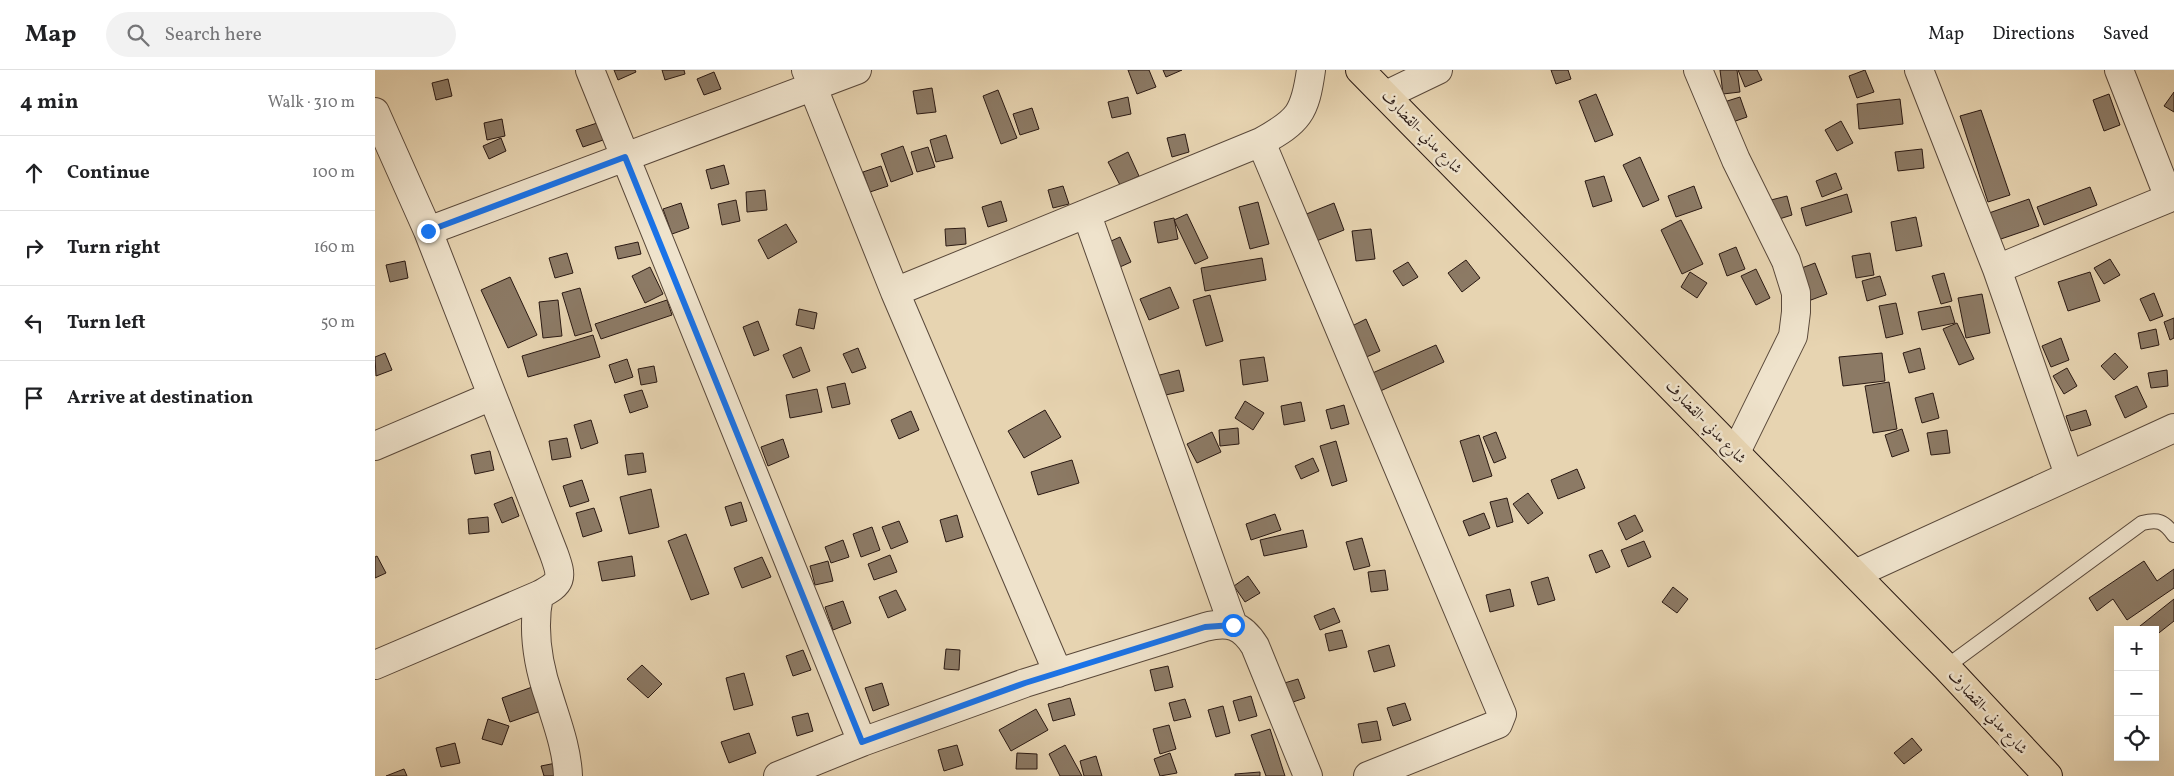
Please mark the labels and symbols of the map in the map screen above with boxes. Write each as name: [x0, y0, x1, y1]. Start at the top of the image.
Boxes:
street label: شارع مدني -القضارف: [1375, 87, 1466, 180]
route end: [417, 220, 440, 243]
street label: شارع مدني -القضارف: [1659, 377, 1750, 470]
route start: [1222, 614, 1245, 637]
street label: شارع مدني -القضارف: [1941, 666, 2032, 761]

